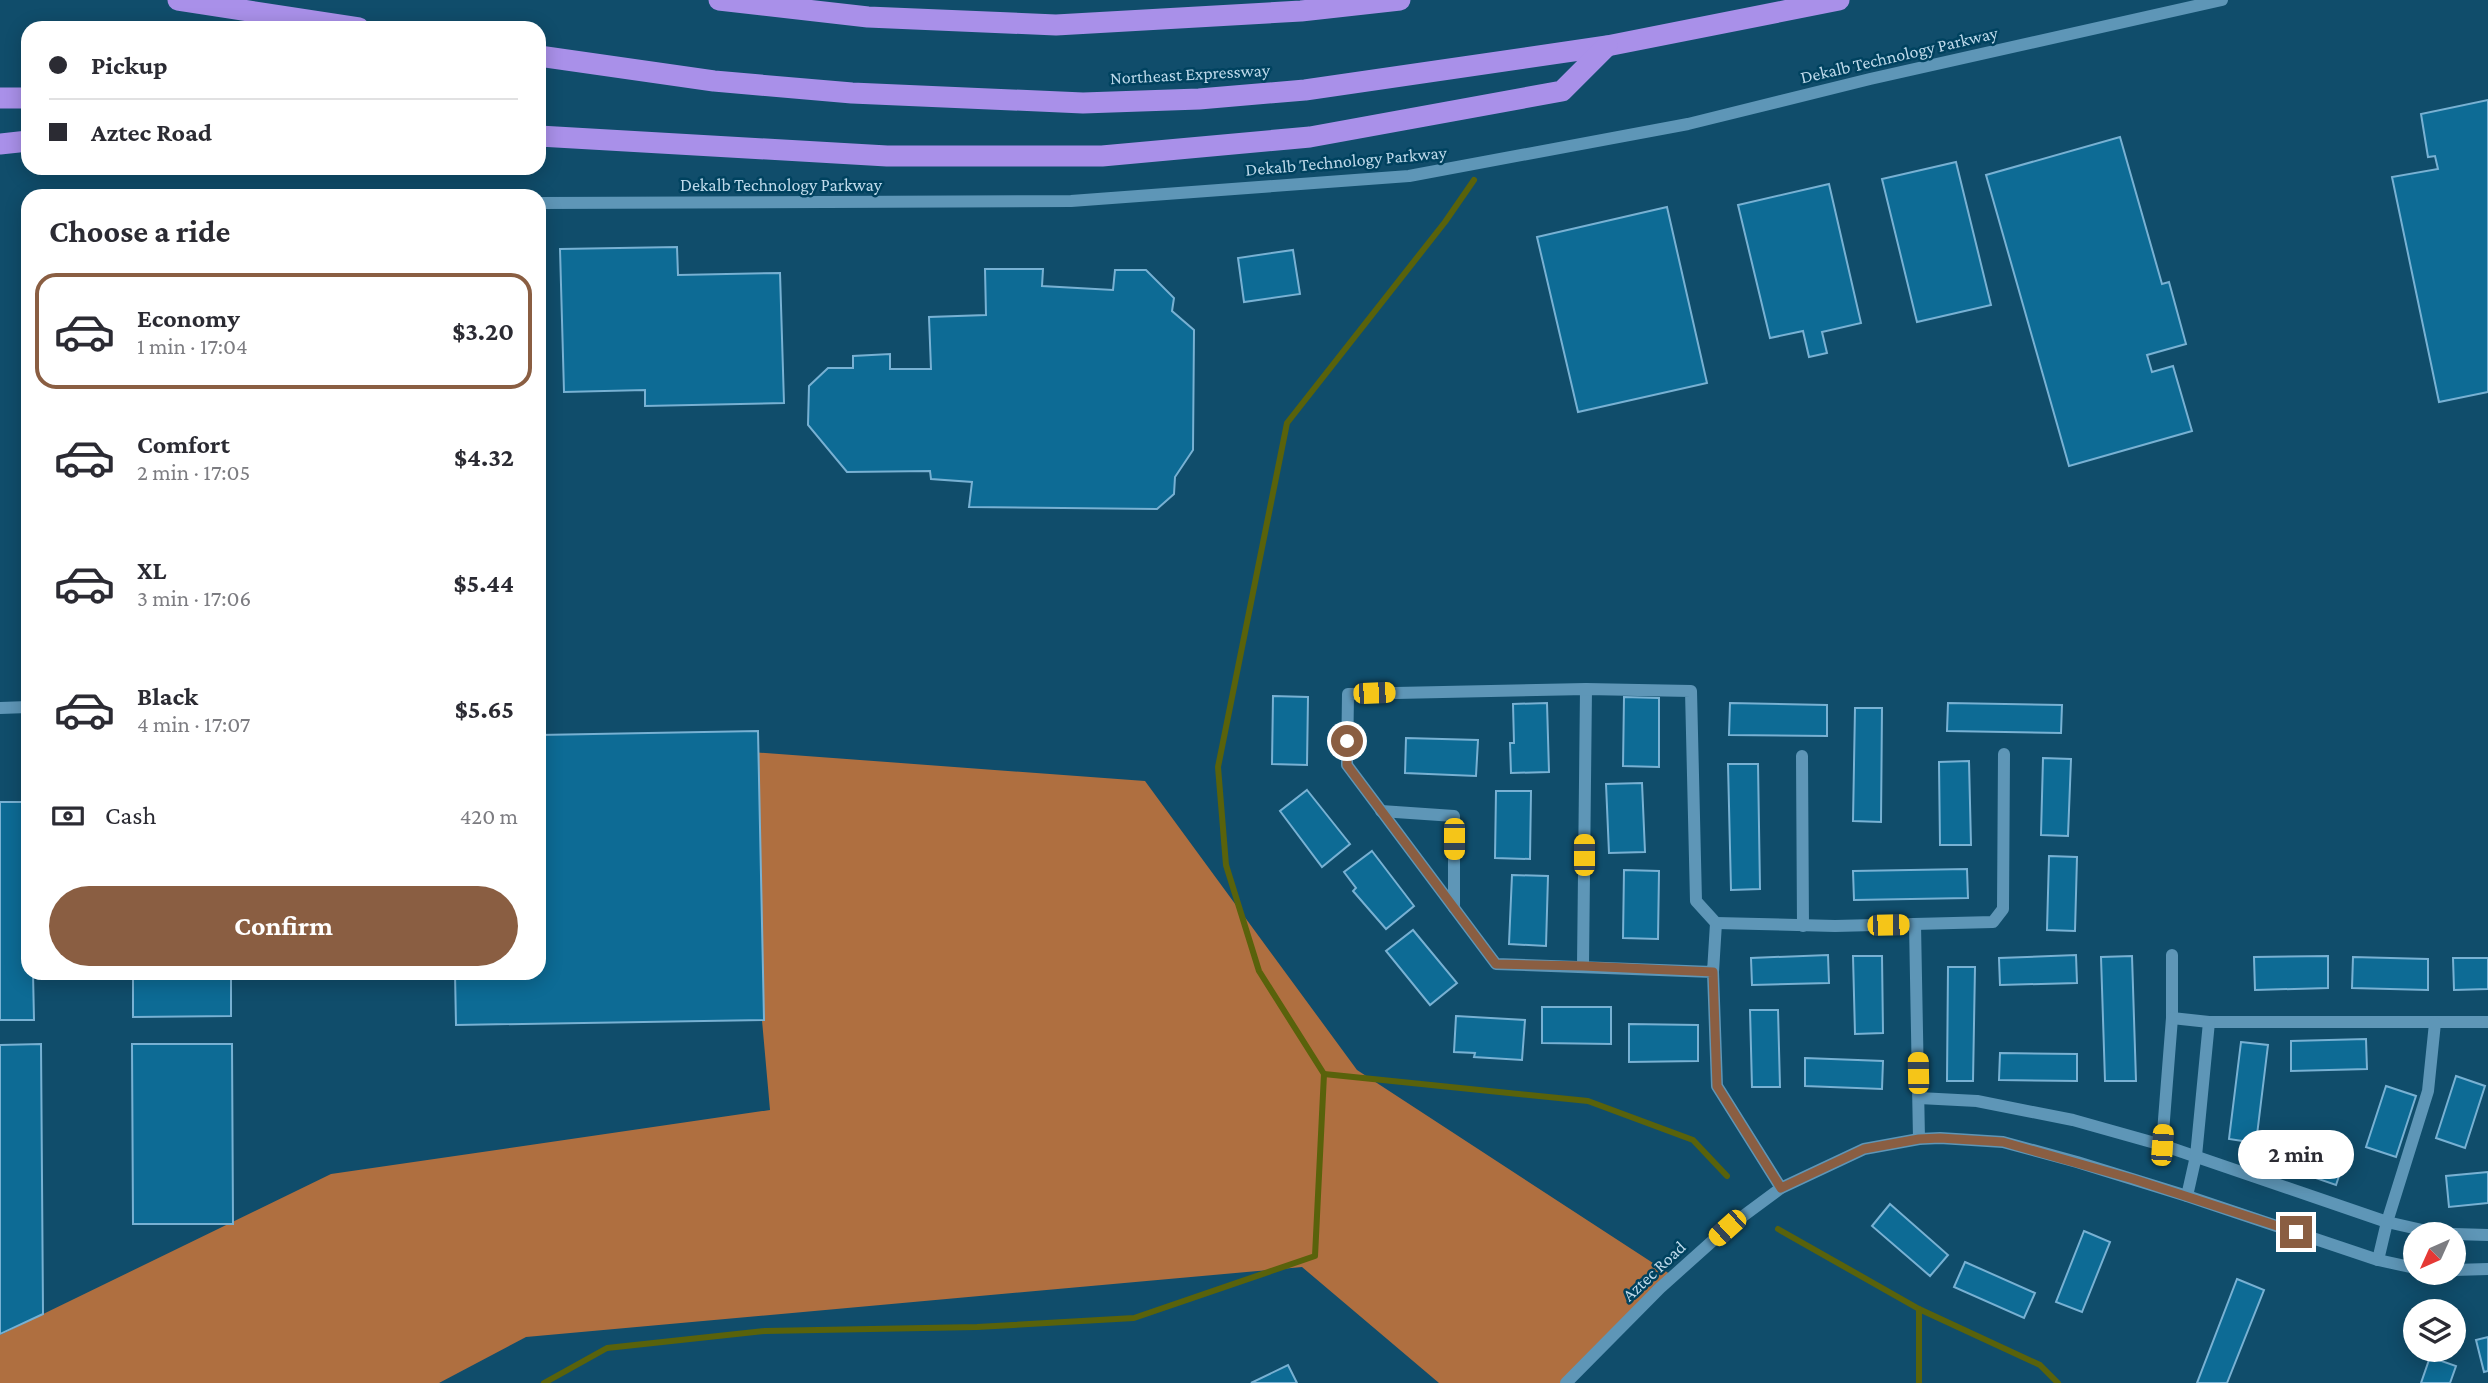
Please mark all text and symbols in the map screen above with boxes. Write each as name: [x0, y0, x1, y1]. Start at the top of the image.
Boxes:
street label: Dekalb Technology Parkway: [1798, 22, 2000, 87]
text: Pickup: [91, 51, 168, 80]
street label: Northeast Expressway: [1109, 60, 1271, 88]
text: Aztec Road: [91, 118, 212, 147]
street label: Dekalb Technology Parkway: [1244, 142, 1448, 180]
street label: Dekalb Technology Parkway: [680, 175, 883, 195]
text: Choose a ride: [49, 213, 230, 249]
icon: car: [53, 300, 116, 363]
text: Economy: [137, 304, 240, 333]
text: $3.20: [452, 317, 514, 346]
text: 1 min · 17:04: [137, 333, 248, 359]
icon: car: [53, 426, 116, 489]
text: Comfort: [137, 430, 230, 459]
text: $4.32: [454, 443, 514, 472]
text: 2 min · 17:05: [137, 459, 250, 485]
icon: car: [53, 552, 116, 615]
text: XL: [137, 556, 166, 585]
text: $5.44: [454, 569, 514, 598]
text: 3 min · 17:06: [137, 585, 251, 611]
icon: car: [53, 678, 116, 741]
text: Black: [137, 682, 198, 711]
car: [1353, 682, 1396, 704]
text: $5.65: [455, 695, 514, 724]
text: 4 min · 17:07: [137, 711, 250, 737]
route start: [1331, 725, 1363, 757]
icon: cash: [49, 797, 87, 835]
text: Cash: [105, 801, 156, 830]
text: 420 m: [460, 803, 518, 829]
car: [1444, 818, 1465, 860]
car: [1574, 834, 1595, 876]
button: Confirm: [49, 886, 518, 966]
car: [1867, 914, 1910, 936]
car: [1908, 1052, 1929, 1094]
car: [2151, 1123, 2174, 1167]
callout: 2 min: [2238, 1130, 2354, 1180]
text: 2 min: [2268, 1141, 2324, 1167]
car: [1705, 1206, 1750, 1250]
route end: [2280, 1216, 2312, 1248]
north arrow: [2403, 1222, 2466, 1284]
map controls: [2403, 1222, 2466, 1362]
street label: Aztec Road: [1618, 1236, 1690, 1305]
button: layers: [2403, 1299, 2466, 1362]

